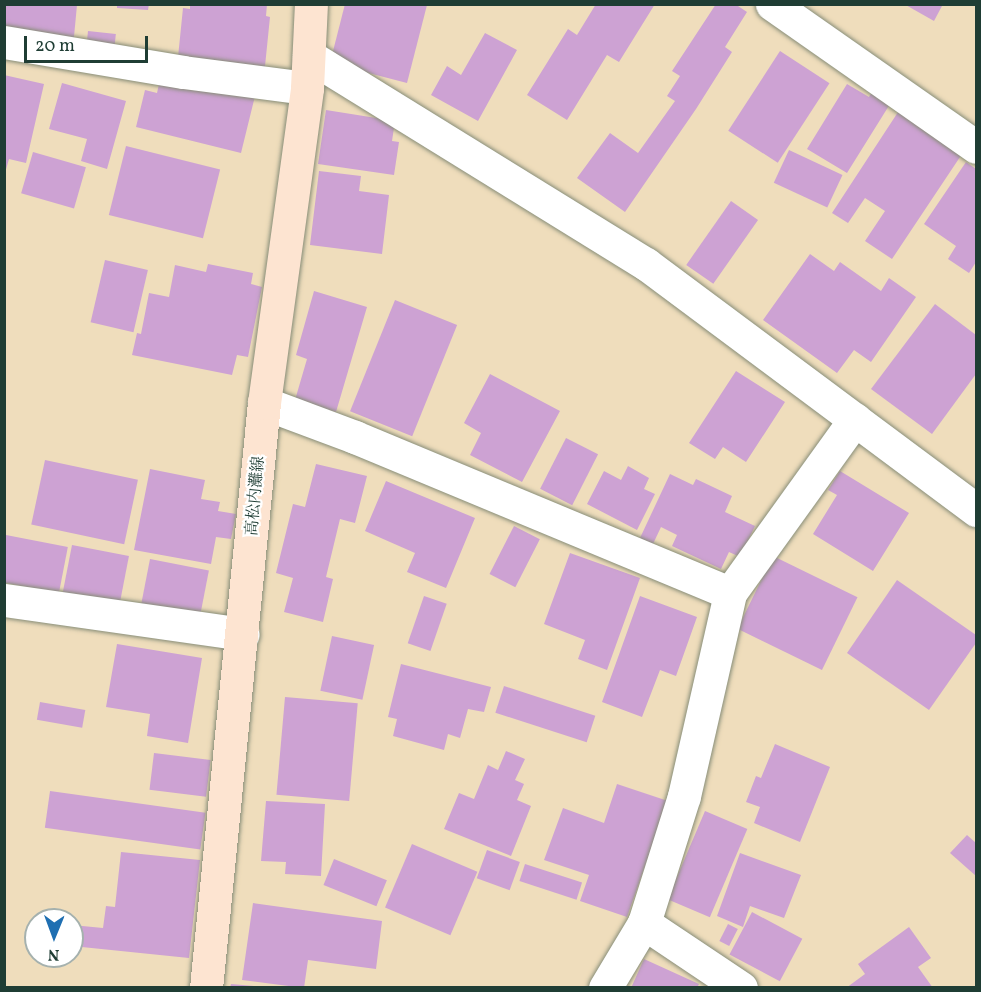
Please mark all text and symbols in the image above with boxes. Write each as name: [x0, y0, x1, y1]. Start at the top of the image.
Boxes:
scale bar: [27, 24, 152, 62]
text: 20 m: [35, 34, 75, 59]
street label: 高松内灘線: [243, 455, 269, 537]
north arrow: [24, 908, 84, 968]
text: N: [48, 943, 60, 965]

